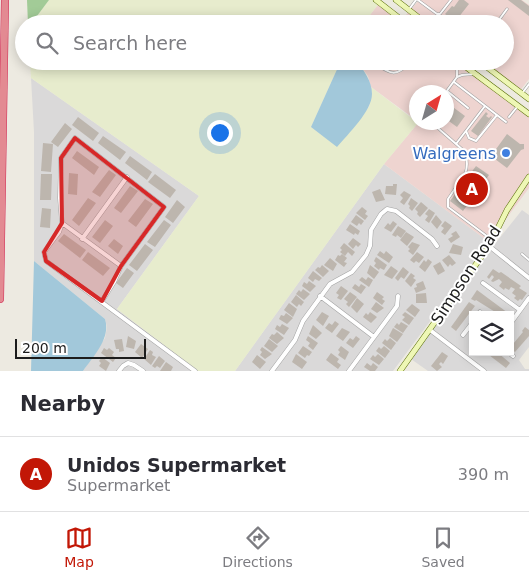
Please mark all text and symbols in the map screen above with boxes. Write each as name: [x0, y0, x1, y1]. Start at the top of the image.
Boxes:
search box: [15, 15, 514, 70]
icon: search: [33, 29, 61, 57]
text: Search here: [73, 32, 187, 54]
north arrow: [409, 85, 454, 130]
your location: [207, 120, 233, 146]
place label: Walgreens: [412, 144, 496, 163]
marker: Walgreens: [500, 147, 512, 159]
pin: A: [456, 170, 488, 208]
street label: Simpson Road: [427, 222, 505, 328]
map controls: [469, 311, 514, 356]
button: layers: [469, 311, 514, 356]
scale bar: [15, 336, 146, 359]
text: 200 m: [22, 340, 67, 356]
text: Nearby: [20, 392, 105, 416]
text: Unidos Supermarket: [67, 454, 286, 476]
text: A: [30, 465, 42, 484]
text: 390 m: [458, 465, 509, 484]
text: Supermarket: [67, 476, 170, 495]
tab: Map: [64, 524, 94, 570]
tab: Directions: [222, 524, 293, 570]
tab: Saved: [421, 524, 465, 570]

